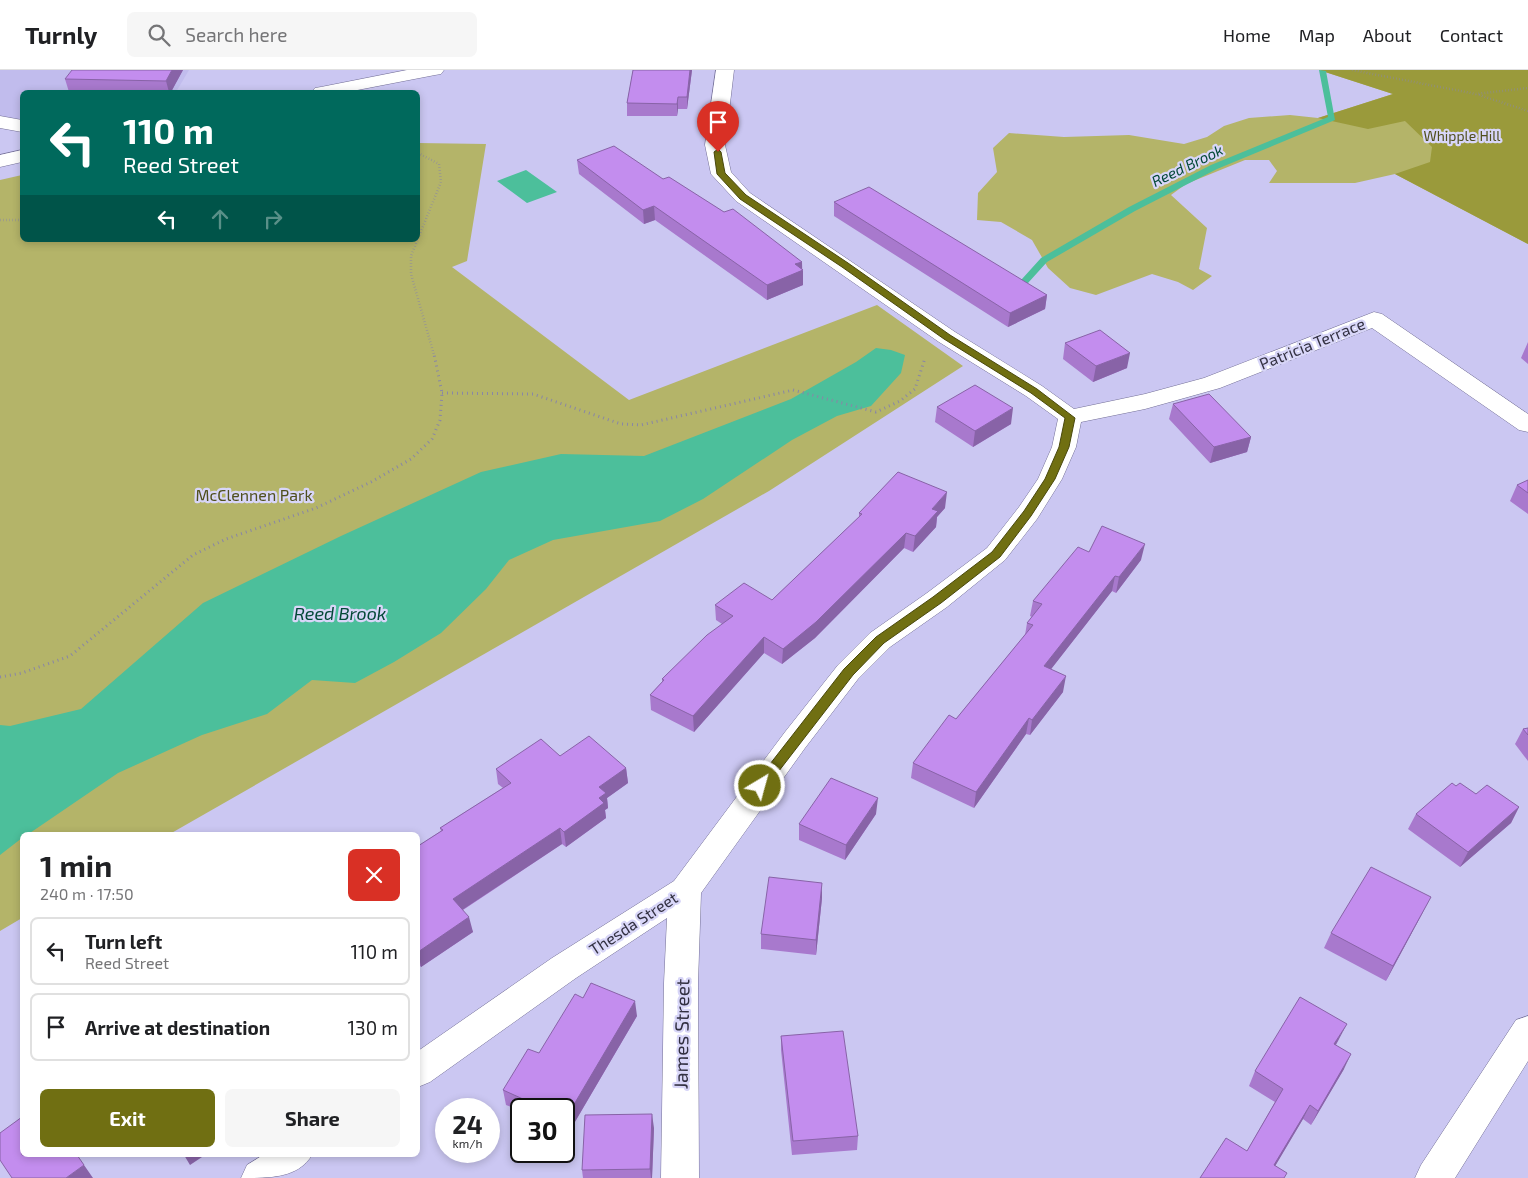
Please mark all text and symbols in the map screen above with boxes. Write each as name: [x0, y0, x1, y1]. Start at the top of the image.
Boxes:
search box: [127, 12, 477, 57]
text: Turnly: [25, 20, 97, 49]
icon: search: [145, 21, 173, 49]
text: Search here: [185, 23, 287, 46]
text: Home: [1223, 24, 1271, 46]
text: Map: [1299, 24, 1335, 46]
text: About: [1363, 24, 1412, 46]
text: Contact: [1440, 24, 1503, 46]
pin: [697, 101, 739, 152]
icon: arrive: [704, 108, 732, 136]
text: 110 m: [123, 109, 214, 151]
icon: left: [40, 110, 105, 175]
park label: Whipple Hill: [1423, 127, 1501, 144]
water label: Reed Brook: [1148, 140, 1226, 190]
text: Reed Street: [123, 151, 239, 177]
icon: left: [153, 205, 181, 233]
icon: ahead: [206, 205, 234, 233]
icon: right: [259, 205, 287, 233]
street label: Patricia Terrace: [1256, 313, 1368, 373]
park label: McClennen Park: [195, 485, 313, 504]
water label: Reed Brook: [294, 602, 386, 624]
position arrow: [733, 759, 785, 811]
text: 1 min: [40, 847, 112, 883]
button: close: [348, 849, 400, 901]
text: 240 m · 17:50: [40, 884, 134, 903]
street label: Thesda Street: [585, 887, 681, 959]
text: Turn left: [85, 930, 162, 953]
icon: left: [42, 937, 70, 965]
text: 110 m: [351, 940, 398, 963]
text: Reed Street: [85, 953, 169, 972]
street label: James Street: [669, 979, 693, 1089]
icon: arrive: [42, 1013, 70, 1041]
text: Arrive at destination: [85, 1016, 270, 1039]
text: 130 m: [348, 1016, 398, 1039]
button: Exit: [40, 1089, 215, 1147]
button: Share: [225, 1089, 400, 1147]
speed limit sign: 30: [510, 1098, 575, 1163]
text: 24: [452, 1109, 483, 1139]
text: km/h: [453, 1136, 482, 1150]

